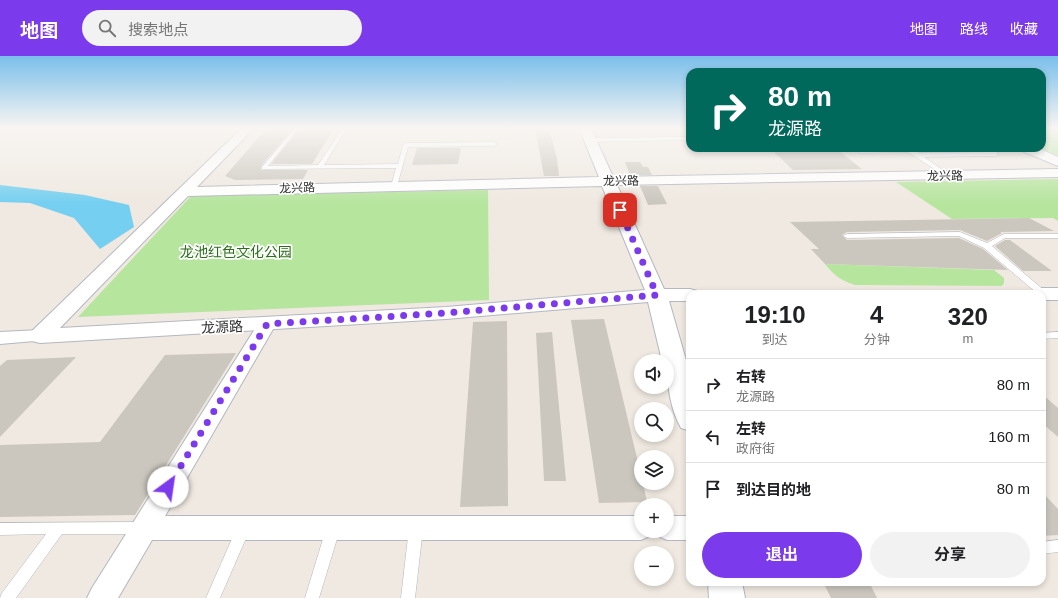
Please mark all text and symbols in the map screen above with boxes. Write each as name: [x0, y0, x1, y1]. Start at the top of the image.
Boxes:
search box: [82, 10, 362, 46]
icon: search: [96, 17, 118, 39]
text: 地图: [20, 20, 58, 41]
text: 搜索地点: [128, 21, 188, 38]
text: 地图: [910, 21, 938, 37]
text: 路线: [960, 21, 988, 37]
text: 收藏: [1010, 21, 1038, 37]
text: 80 m: [768, 81, 832, 112]
icon: right: [702, 84, 754, 136]
text: 龙源路: [768, 119, 822, 139]
street label: 龙兴路: [927, 169, 963, 183]
street label: 龙兴路: [603, 174, 639, 188]
street label: 龙兴路: [279, 180, 315, 196]
pin: [603, 193, 637, 227]
icon: arrive: [609, 199, 631, 221]
park label: 龙池红色文化公园: [180, 244, 292, 260]
text: 19:10: [744, 301, 806, 328]
text: 4: [870, 301, 883, 328]
text: 320: [948, 303, 988, 330]
street label: 龙源路: [201, 318, 243, 336]
text: m: [962, 331, 973, 346]
text: 到达: [762, 332, 788, 347]
text: 分钟: [864, 332, 890, 347]
map controls: [634, 354, 674, 586]
button: sound: [634, 354, 674, 394]
text: 右转: [736, 368, 766, 385]
icon: right: [702, 374, 724, 396]
text: 80 m: [997, 376, 1030, 393]
text: 龙源路: [736, 389, 775, 404]
button: search: [634, 402, 674, 442]
text: 左转: [736, 420, 766, 437]
icon: left: [702, 426, 724, 448]
text: 160 m: [988, 428, 1030, 445]
text: 政府街: [736, 441, 775, 456]
button: layers: [634, 450, 674, 490]
position arrow: [147, 466, 189, 508]
icon: arrive: [702, 478, 724, 500]
text: 80 m: [997, 480, 1030, 497]
text: 到达目的地: [736, 481, 811, 498]
button: +: [634, 498, 674, 538]
button: 退出: [702, 532, 862, 578]
button: 分享: [870, 532, 1030, 578]
button: −: [634, 546, 674, 586]

